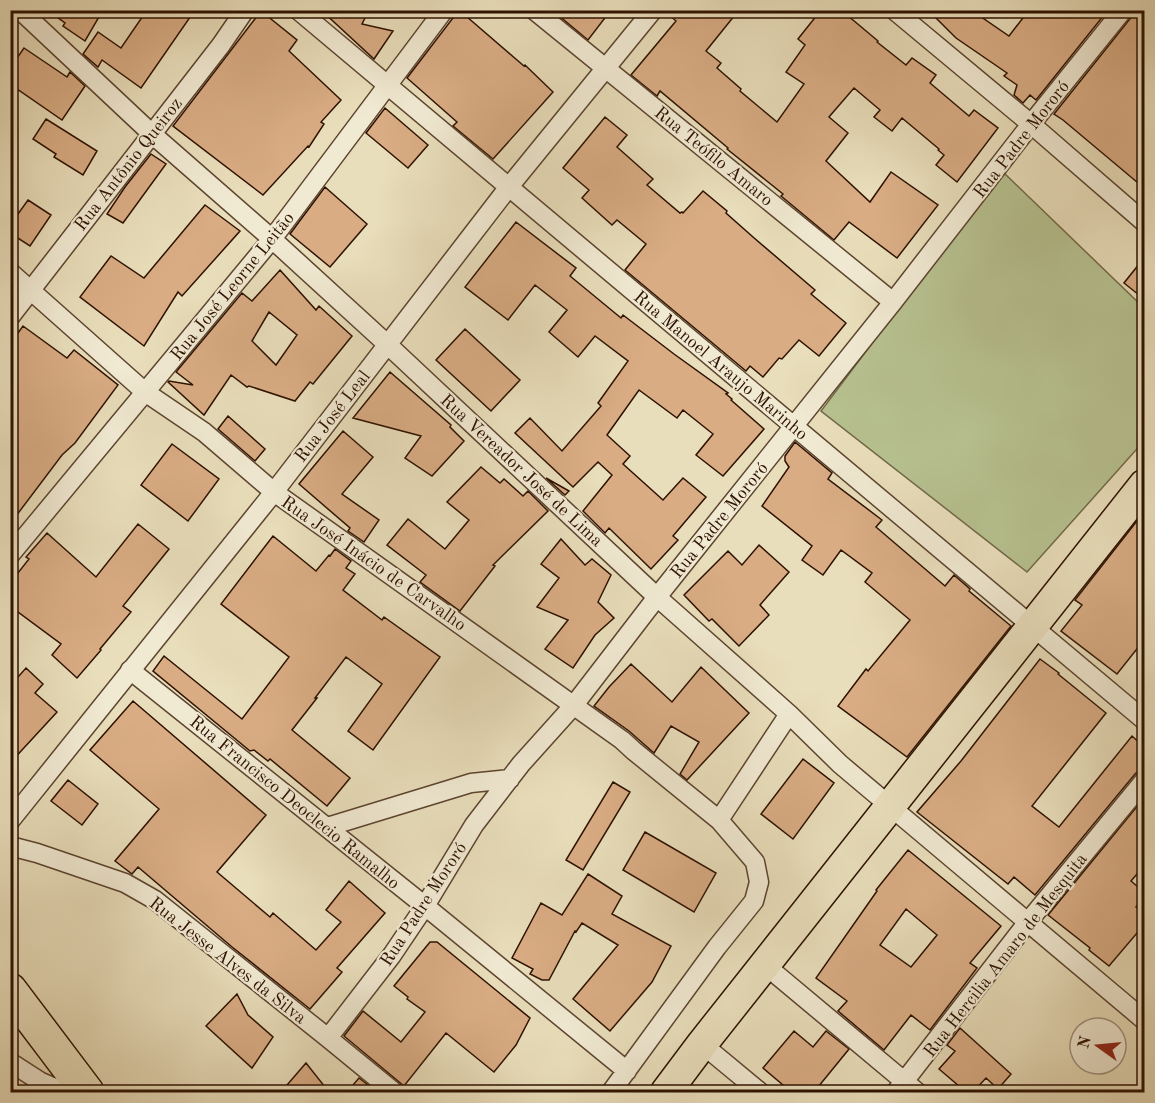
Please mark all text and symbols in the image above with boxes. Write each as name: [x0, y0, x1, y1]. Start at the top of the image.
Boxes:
street label: Rua Padre Mororó: [971, 77, 1073, 202]
street label: Rua Antônio Queiroz: [71, 95, 186, 234]
street label: Rua Teófilo Amaro: [651, 104, 776, 210]
street label: Rua José Leorne Leitão: [167, 209, 298, 364]
street label: Rua Manoel Araujo Marinho: [630, 288, 811, 444]
street label: Rua José Leal: [292, 368, 374, 466]
street label: Rua Vereador José de Lima: [437, 391, 606, 551]
street label: Rua Padre Mororó: [668, 459, 772, 582]
street label: Rua José Inácio de Carvalho: [278, 493, 469, 635]
street label: Rua Francisco Deoclecio Ramalho: [186, 713, 403, 893]
street label: Rua Padre Mororó: [377, 839, 471, 970]
street label: Rua Hercilia Amaro de Mesquita: [921, 850, 1091, 1061]
street label: Rua Jesse Alves da Silva: [145, 894, 309, 1028]
north arrow: [1068, 1016, 1128, 1076]
text: N: [1076, 1034, 1095, 1051]

